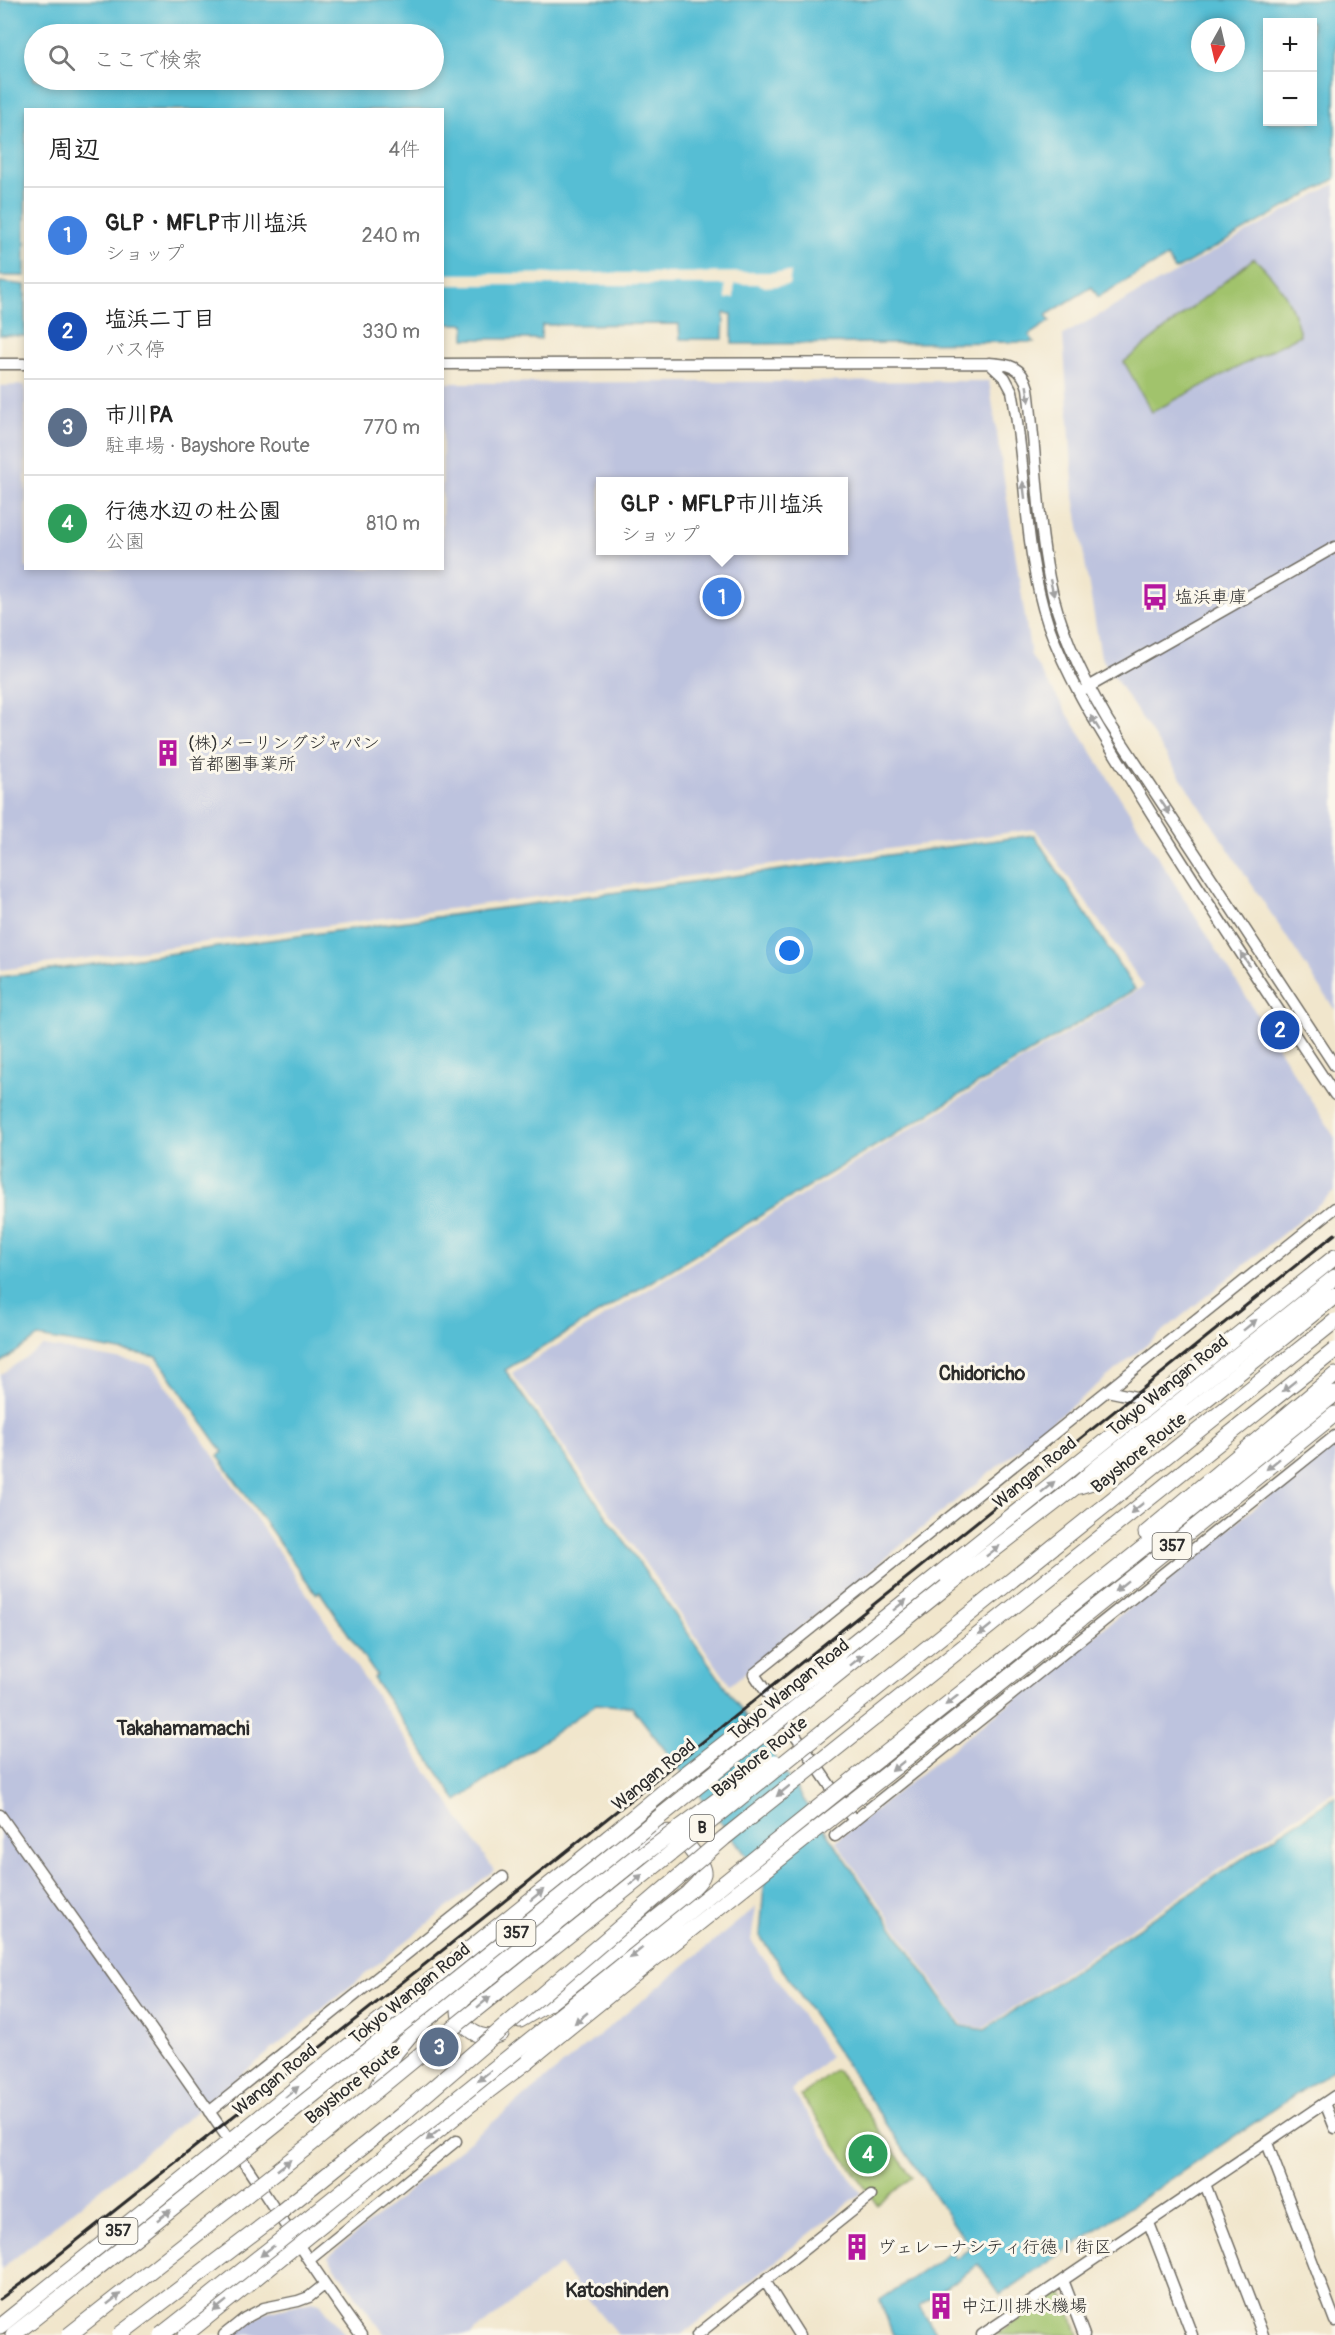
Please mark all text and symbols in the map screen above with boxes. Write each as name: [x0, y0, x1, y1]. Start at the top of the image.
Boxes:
north arrow: [1191, 18, 1245, 72]
map controls: [1263, 18, 1317, 126]
button: +: [1263, 18, 1317, 72]
search box: [24, 24, 444, 90]
icon: search: [45, 41, 78, 74]
text: ここで検索: [93, 46, 203, 74]
button: −: [1263, 72, 1317, 126]
text: 周辺: [48, 134, 100, 166]
text: 4件: [388, 137, 420, 162]
text: GLP・MFLP市川塩浜: [105, 209, 308, 237]
text: 1: [64, 223, 71, 248]
text: 240 m: [361, 223, 420, 248]
text: ショップ: [105, 241, 184, 266]
text: 塩浜二丁目: [105, 305, 215, 333]
text: 2: [62, 319, 73, 344]
text: 330 m: [362, 319, 420, 344]
text: バス停: [105, 337, 165, 362]
one-way arrow: [1024, 385, 1033, 404]
text: 市川PA: [105, 401, 173, 429]
text: 3: [62, 415, 73, 440]
text: 770 m: [363, 415, 420, 440]
text: 駐車場 · Bayshore Route: [105, 433, 310, 458]
popup: [596, 477, 848, 555]
one-way arrow: [1019, 480, 1029, 499]
text: GLP・MFLP市川塩浜: [621, 490, 823, 518]
text: 行徳水辺の杜公園: [105, 497, 281, 525]
text: 4: [62, 511, 73, 536]
text: 810 m: [366, 511, 420, 536]
text: ショップ: [621, 522, 700, 547]
text: 公園: [105, 529, 145, 554]
pin: 1: [702, 574, 742, 620]
one-way arrow: [1047, 578, 1057, 597]
bus stop icon: 塩浜車庫: [1140, 582, 1170, 612]
place label: 塩浜車庫: [1175, 586, 1247, 609]
one-way arrow: [1090, 715, 1101, 731]
place label: (株)メーリングジャパン 首都圏事業所: [188, 732, 380, 776]
building icon: (株)メーリングジャパン 首都圏事業所: [153, 738, 183, 768]
one-way arrow: [1160, 799, 1171, 815]
your location: [775, 936, 804, 965]
one-way arrow: [1239, 951, 1251, 967]
pin: 2: [1260, 1008, 1300, 1052]
one-way arrow: [1242, 1319, 1258, 1332]
street label: Tokyo Wangan Road: [1103, 1330, 1233, 1442]
district label: Chidoricho: [939, 1361, 1026, 1386]
one-way arrow: [1282, 1380, 1297, 1392]
street label: Bayshore Route: [1086, 1407, 1192, 1499]
street label: Wangan Road: [988, 1432, 1082, 1514]
one-way arrow: [1265, 1457, 1281, 1470]
one-way arrow: [1041, 1481, 1056, 1493]
one-way arrow: [1130, 1501, 1145, 1514]
road number: 357: [1152, 1533, 1192, 1559]
one-way arrow: [985, 1546, 1000, 1558]
one-way arrow: [1114, 1580, 1129, 1592]
one-way arrow: [892, 1599, 908, 1612]
one-way arrow: [977, 1623, 992, 1635]
street label: Tokyo Wangan Road: [724, 1634, 854, 1746]
one-way arrow: [849, 1653, 865, 1666]
one-way arrow: [945, 1694, 960, 1706]
street label: Bayshore Route: [707, 1711, 813, 1803]
district label: Takahamamachi: [116, 1716, 250, 1741]
street label: Wangan Road: [607, 1734, 701, 1816]
one-way arrow: [890, 1760, 905, 1772]
one-way arrow: [775, 1784, 791, 1797]
road number: B: [690, 1815, 714, 1841]
one-way arrow: [629, 1875, 644, 1887]
one-way arrow: [529, 1889, 545, 1902]
road number: 357: [496, 1920, 536, 1946]
street label: Tokyo Wangan Road: [345, 1938, 475, 2050]
one-way arrow: [629, 1946, 644, 1959]
one-way arrow: [476, 1996, 492, 2009]
one-way arrow: [573, 2012, 589, 2025]
pin: 3: [420, 2024, 458, 2070]
street label: Bayshore Route: [300, 2038, 406, 2130]
street label: Wangan Road: [228, 2039, 322, 2121]
one-way arrow: [477, 2069, 492, 2082]
one-way arrow: [284, 2085, 300, 2098]
one-way arrow: [426, 2128, 441, 2140]
pin: 4: [848, 2132, 888, 2176]
one-way arrow: [277, 2160, 292, 2172]
one-way arrow: [156, 2209, 172, 2222]
road number: 357: [98, 2218, 138, 2244]
building icon: ヴェレーナシティ行徳Ⅰ街区: [842, 2232, 872, 2262]
place label: ヴェレーナシティ行徳Ⅰ街区: [877, 2236, 1112, 2259]
one-way arrow: [260, 2245, 275, 2257]
district label: Katoshinden: [565, 2278, 669, 2303]
building icon: 中江川排水機場: [926, 2291, 956, 2321]
one-way arrow: [107, 2293, 122, 2305]
place label: 中江川排水機場: [961, 2295, 1087, 2318]
one-way arrow: [213, 2299, 228, 2312]

